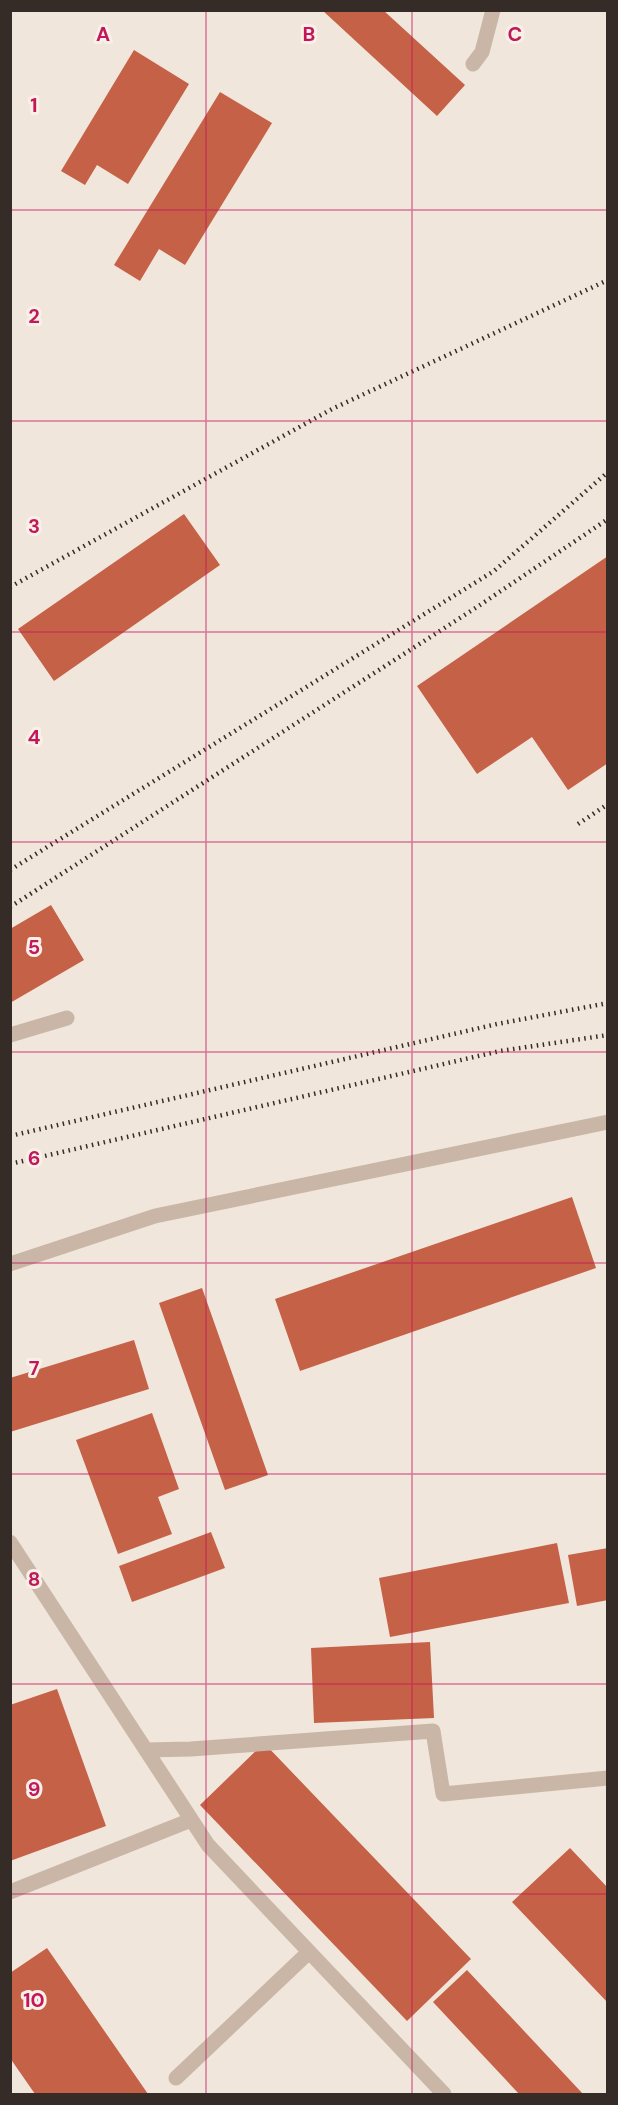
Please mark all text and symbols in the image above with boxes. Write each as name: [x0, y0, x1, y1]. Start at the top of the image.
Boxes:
text: A: [96, 21, 110, 47]
text: B: [303, 21, 315, 47]
text: C: [508, 21, 522, 47]
text: 1: [30, 92, 38, 118]
text: 2: [28, 303, 40, 329]
text: 3: [28, 513, 40, 539]
text: 4: [28, 724, 41, 750]
text: 5: [28, 934, 40, 960]
text: 6: [28, 1145, 40, 1171]
text: 7: [29, 1355, 40, 1381]
text: 8: [28, 1566, 40, 1592]
text: 9: [28, 1776, 40, 1802]
text: 10: [23, 1987, 45, 2013]

